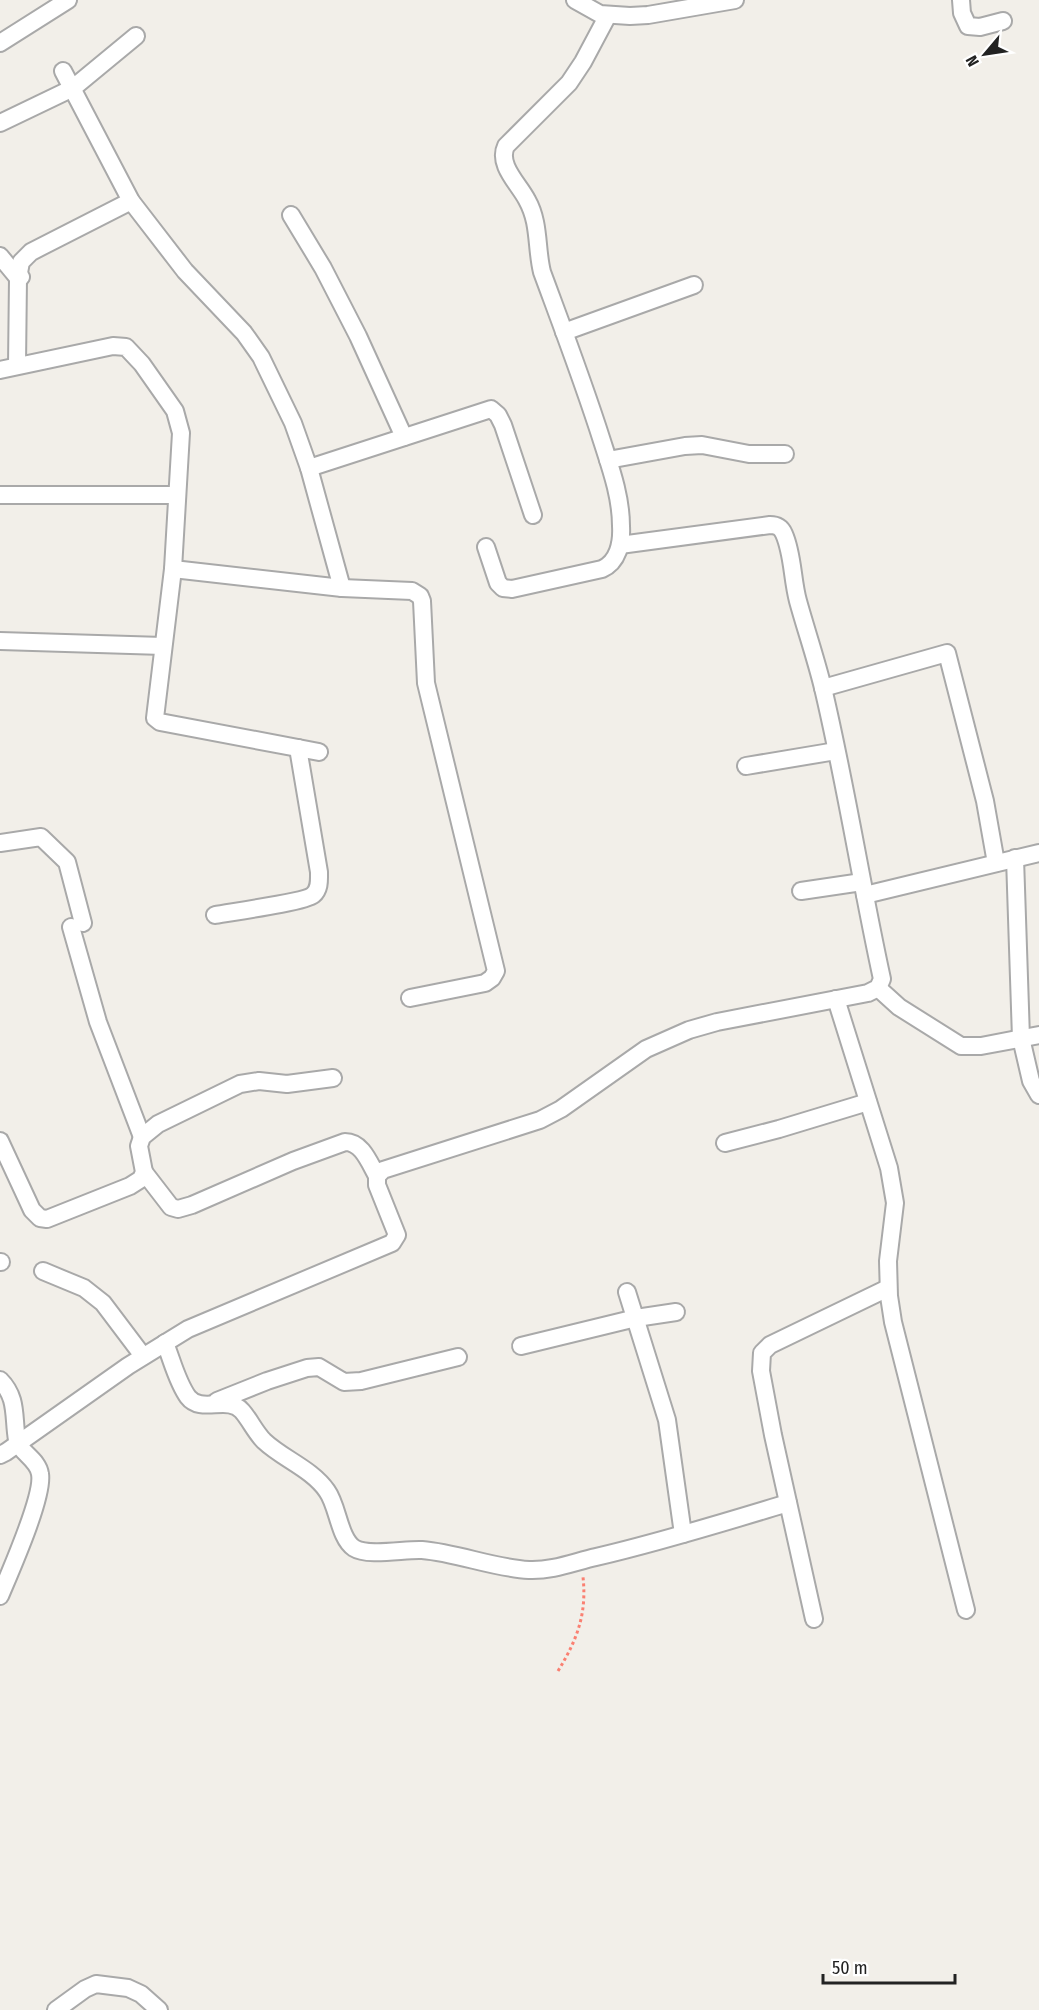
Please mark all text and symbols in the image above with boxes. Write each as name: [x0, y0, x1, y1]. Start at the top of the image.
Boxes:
north arrow: [955, 24, 1015, 84]
text: N: [962, 52, 983, 70]
scale bar: [823, 1947, 955, 1985]
text: 50 m: [832, 1957, 868, 1979]

